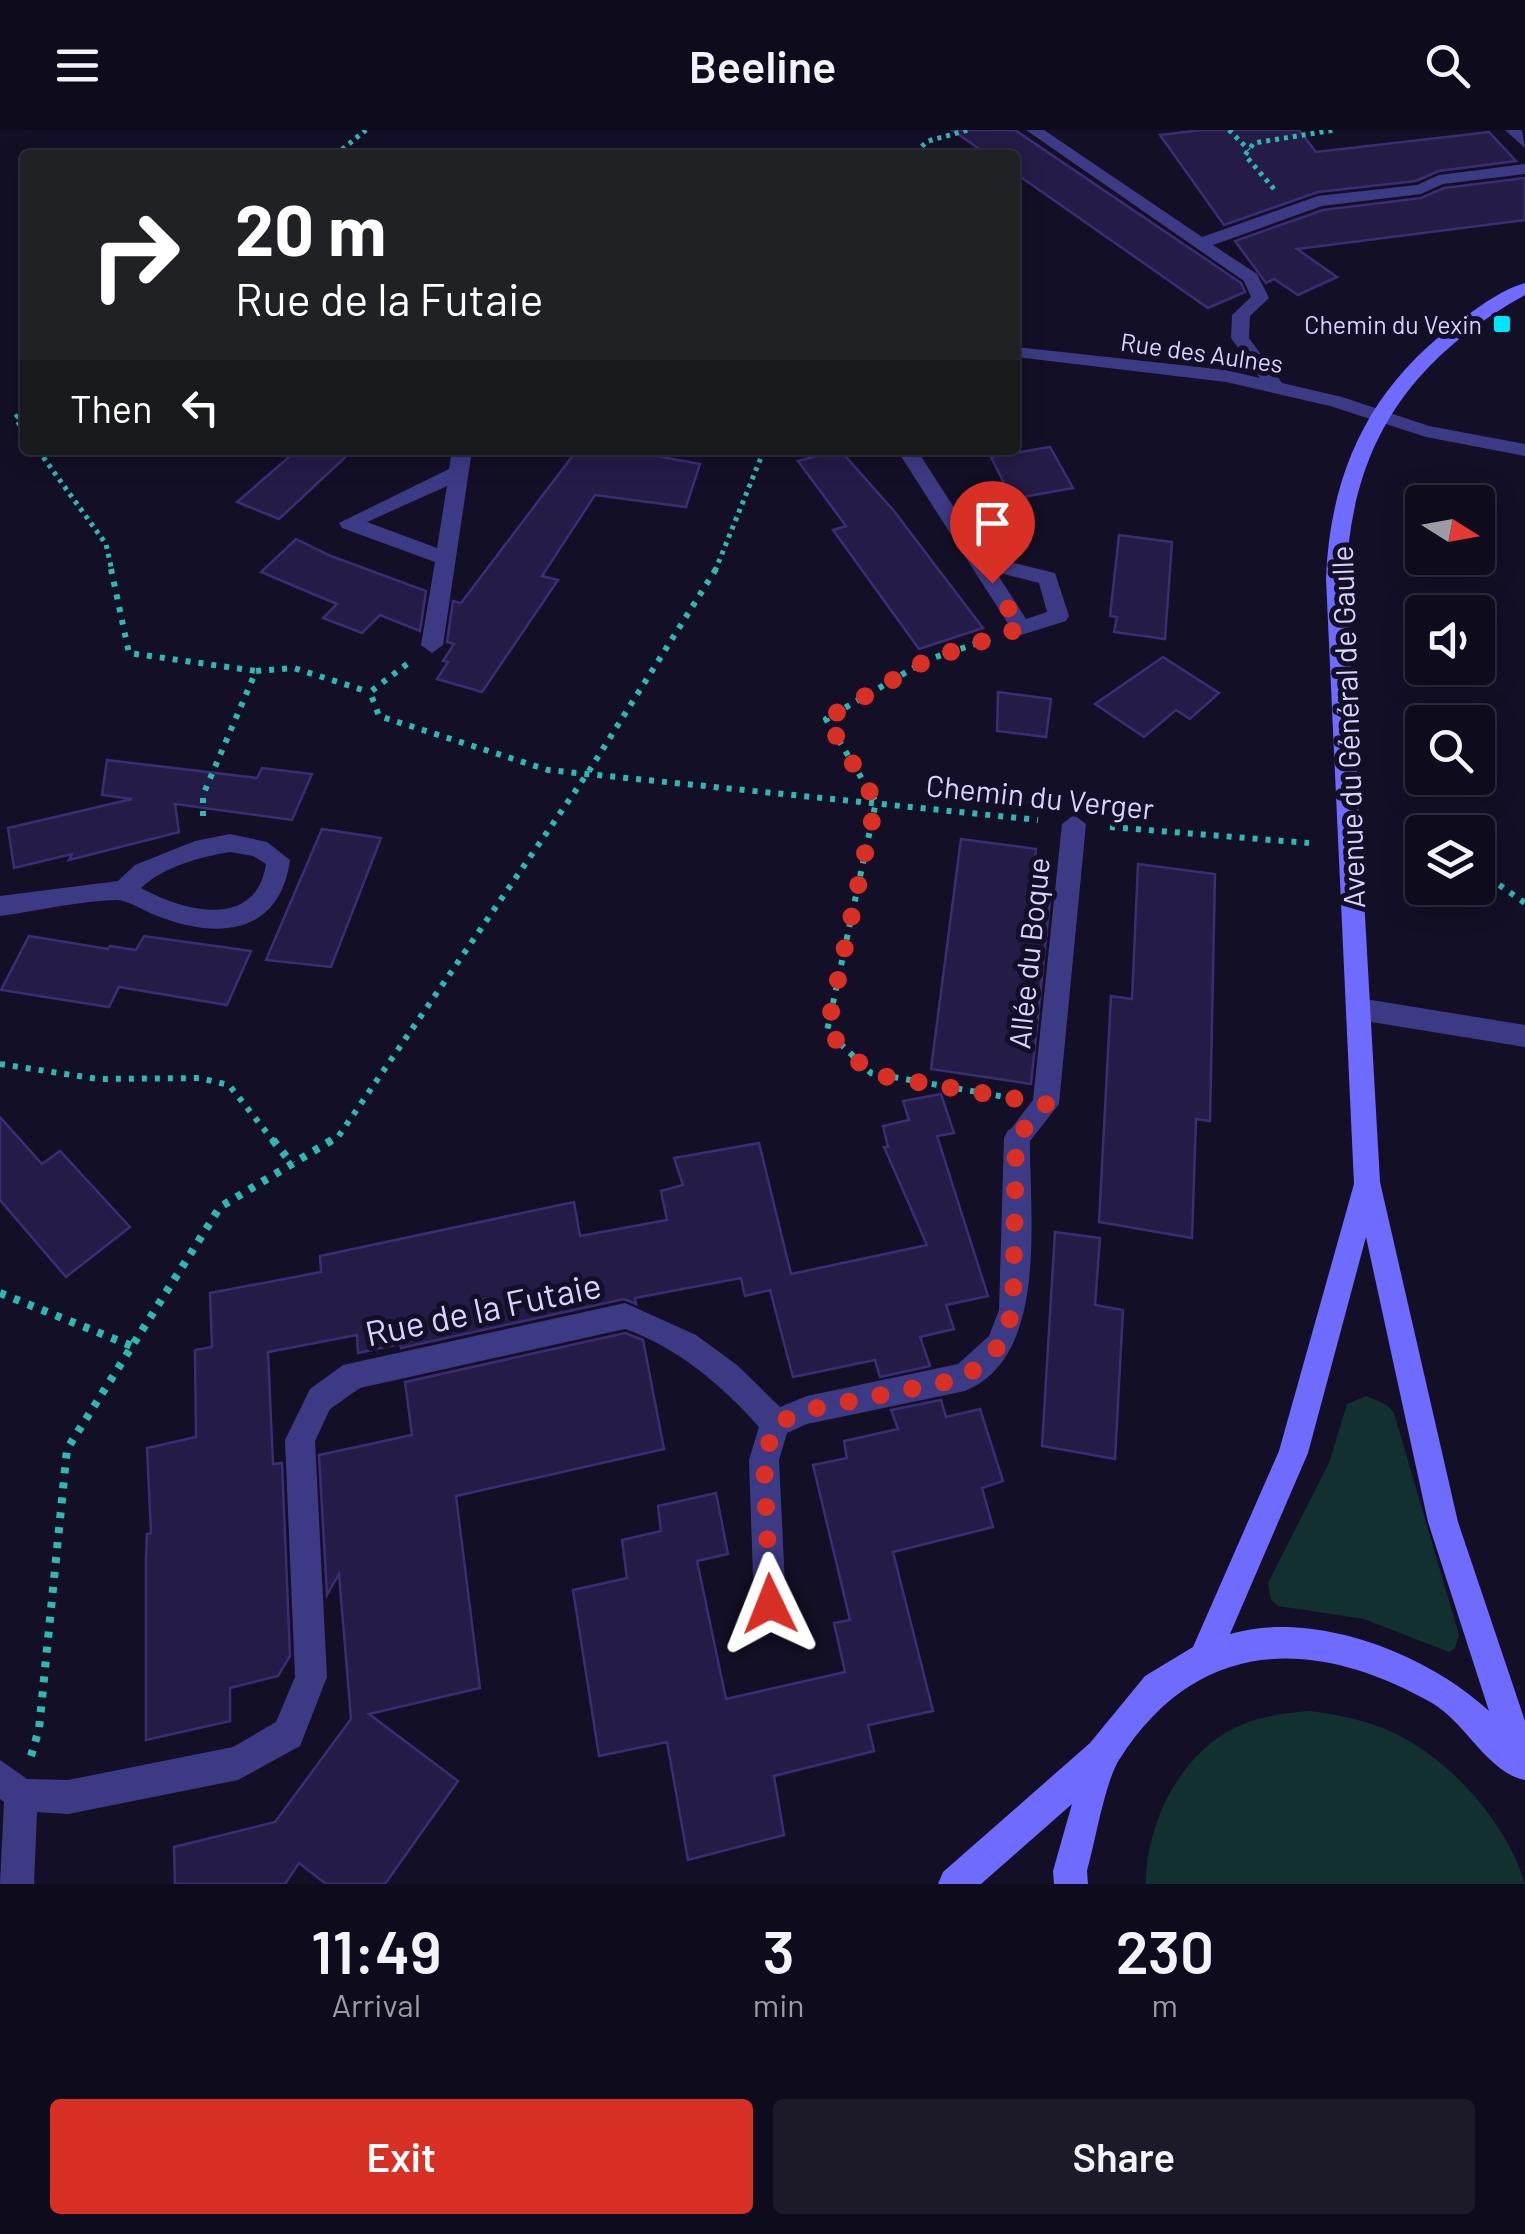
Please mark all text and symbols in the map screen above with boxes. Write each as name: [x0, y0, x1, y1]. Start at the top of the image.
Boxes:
icon: menu: [50, 38, 105, 93]
text: Beeline: [689, 38, 836, 92]
icon: search: [1420, 38, 1475, 93]
text: 20 m: [235, 186, 387, 270]
icon: right: [70, 190, 200, 320]
text: Rue de la Futaie: [235, 271, 543, 325]
place label: Chemin du Vexin: [1304, 309, 1482, 339]
marker: Chemin du Vexin: [1491, 313, 1513, 335]
street label: Rue des Aulnes: [1119, 326, 1285, 378]
icon: left: [173, 380, 228, 435]
text: Then: [70, 385, 153, 431]
pin: [950, 481, 1035, 584]
north arrow: [1405, 485, 1495, 575]
map controls: [1405, 485, 1495, 905]
icon: arrive: [965, 496, 1020, 551]
street label: Avenue du Général de Gaulle: [1323, 545, 1371, 909]
button: sound: [1405, 595, 1495, 685]
button: search: [1405, 705, 1495, 795]
street label: Chemin du Verger: [924, 766, 1156, 826]
button: layers: [1405, 815, 1495, 905]
street label: Allée du Boque: [1000, 856, 1056, 1050]
street label: Rue de la Futaie: [361, 1263, 605, 1353]
position arrow: [718, 1552, 822, 1656]
text: 11:49: [311, 1914, 442, 1986]
text: 3: [763, 1914, 795, 1986]
text: 230: [1116, 1914, 1214, 1986]
text: Arrival: [332, 1985, 421, 2023]
text: min: [753, 1985, 805, 2023]
text: m: [1152, 1985, 1178, 2023]
button: Exit: [50, 2099, 753, 2214]
button: Share: [773, 2099, 1475, 2214]

